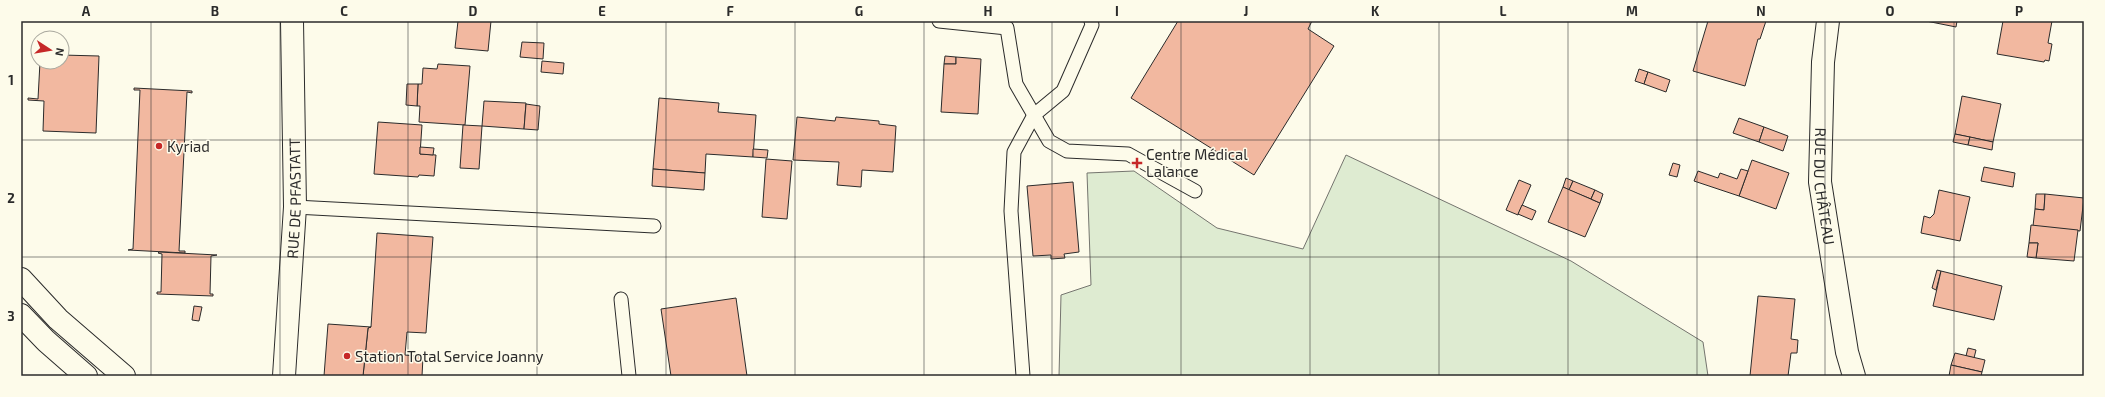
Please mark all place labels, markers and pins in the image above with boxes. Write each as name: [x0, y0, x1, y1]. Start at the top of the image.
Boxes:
place label: Kyriad: [167, 137, 210, 155]
marker: Kyriad: [154, 141, 164, 151]
place label: Centre Médical Lalance: [1146, 145, 1248, 180]
marker: Centre Médical Lalance: [1131, 157, 1143, 169]
place label: Station Total Service Joanny: [355, 347, 544, 365]
marker: Station Total Service Joanny: [342, 351, 352, 361]

